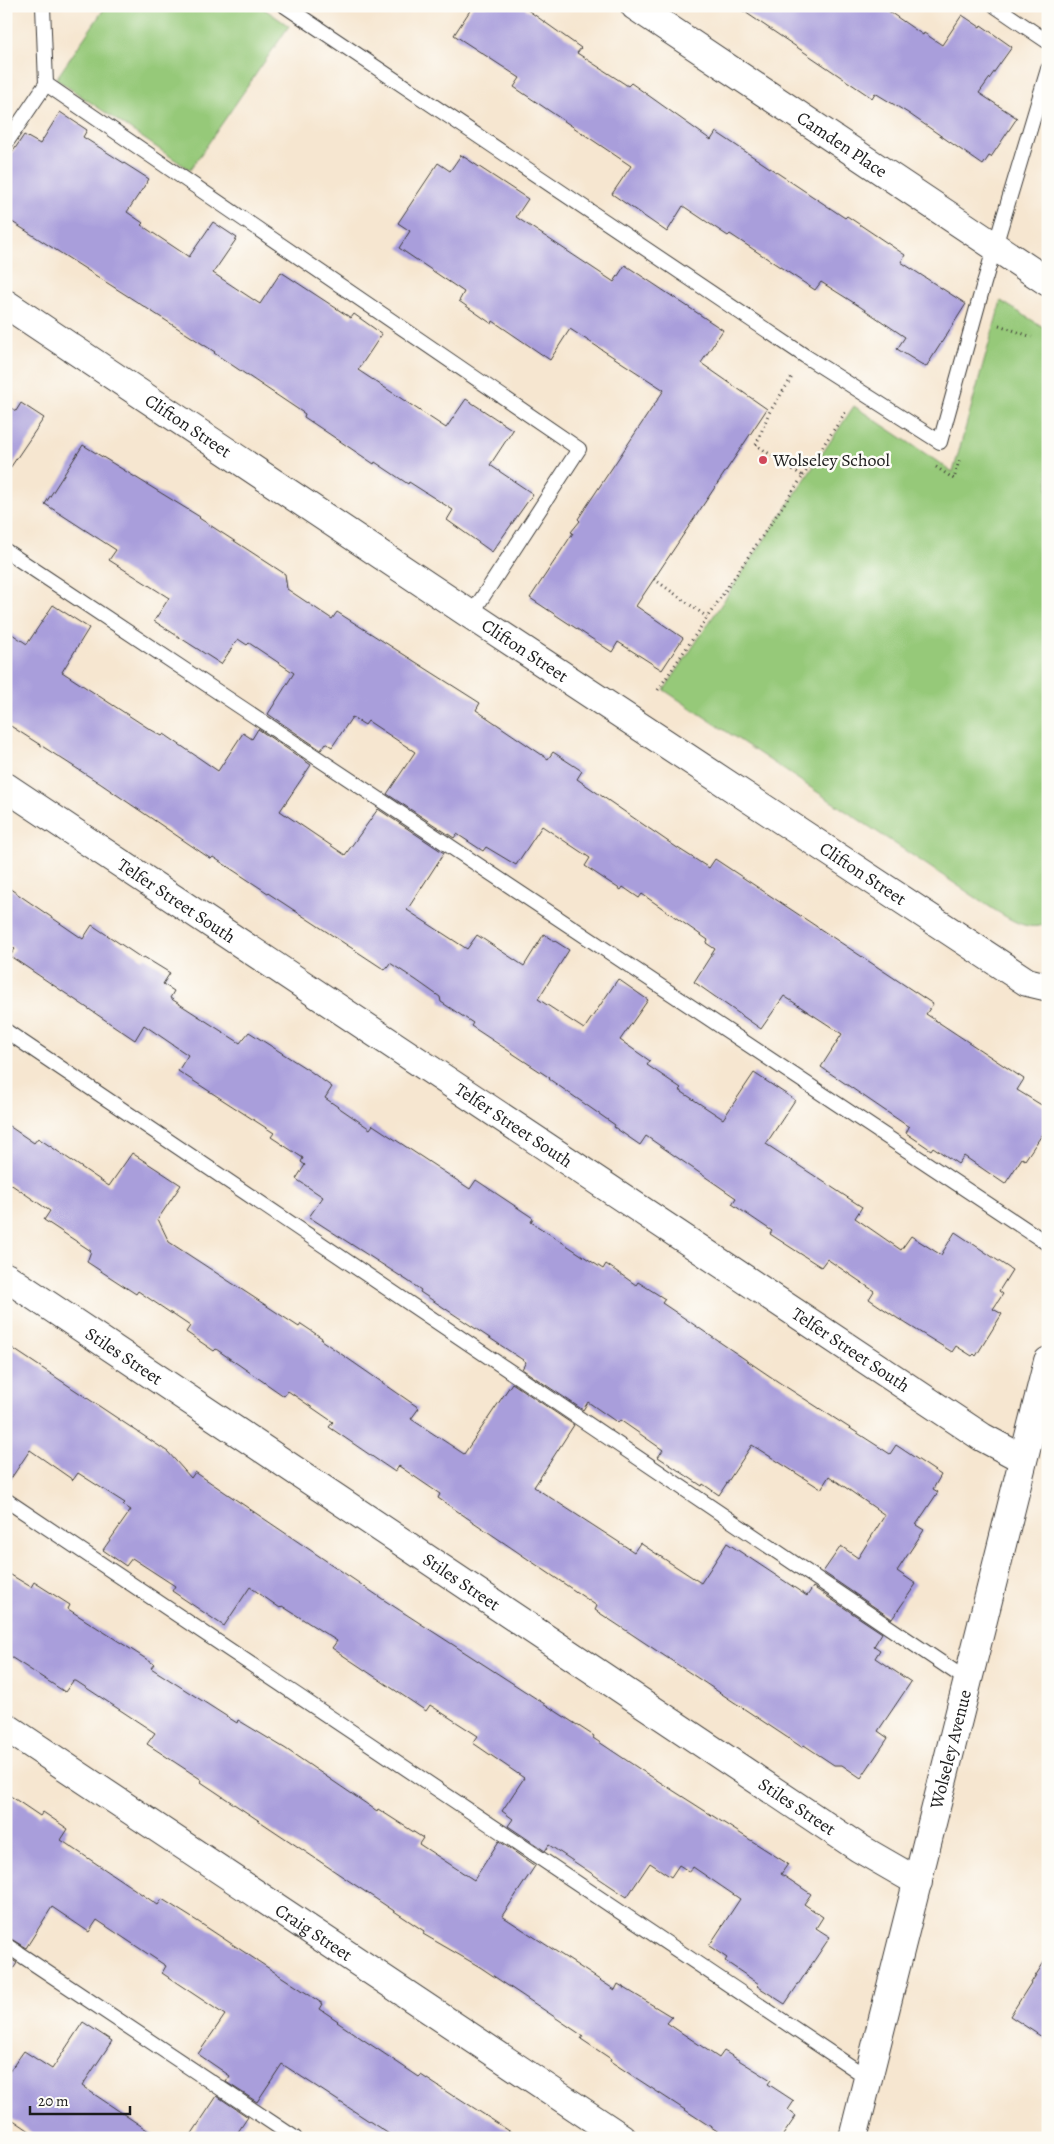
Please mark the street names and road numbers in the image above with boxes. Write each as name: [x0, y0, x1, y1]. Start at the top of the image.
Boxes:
street label: Camden Place: [792, 105, 892, 183]
street label: Clifton Street: [140, 388, 236, 463]
street label: Clifton Street: [477, 613, 573, 688]
street label: Clifton Street: [815, 836, 911, 911]
street label: Telfer Street South: [113, 853, 241, 949]
street label: Telfer Street South: [450, 1077, 578, 1173]
street label: Telfer Street South: [787, 1302, 915, 1398]
street label: Stiles Street: [81, 1321, 167, 1391]
street label: Stiles Street: [418, 1547, 505, 1616]
street label: Wolseley Avenue: [924, 1687, 977, 1812]
street label: Stiles Street: [754, 1772, 840, 1841]
street label: Craig Street: [271, 1898, 357, 1967]

